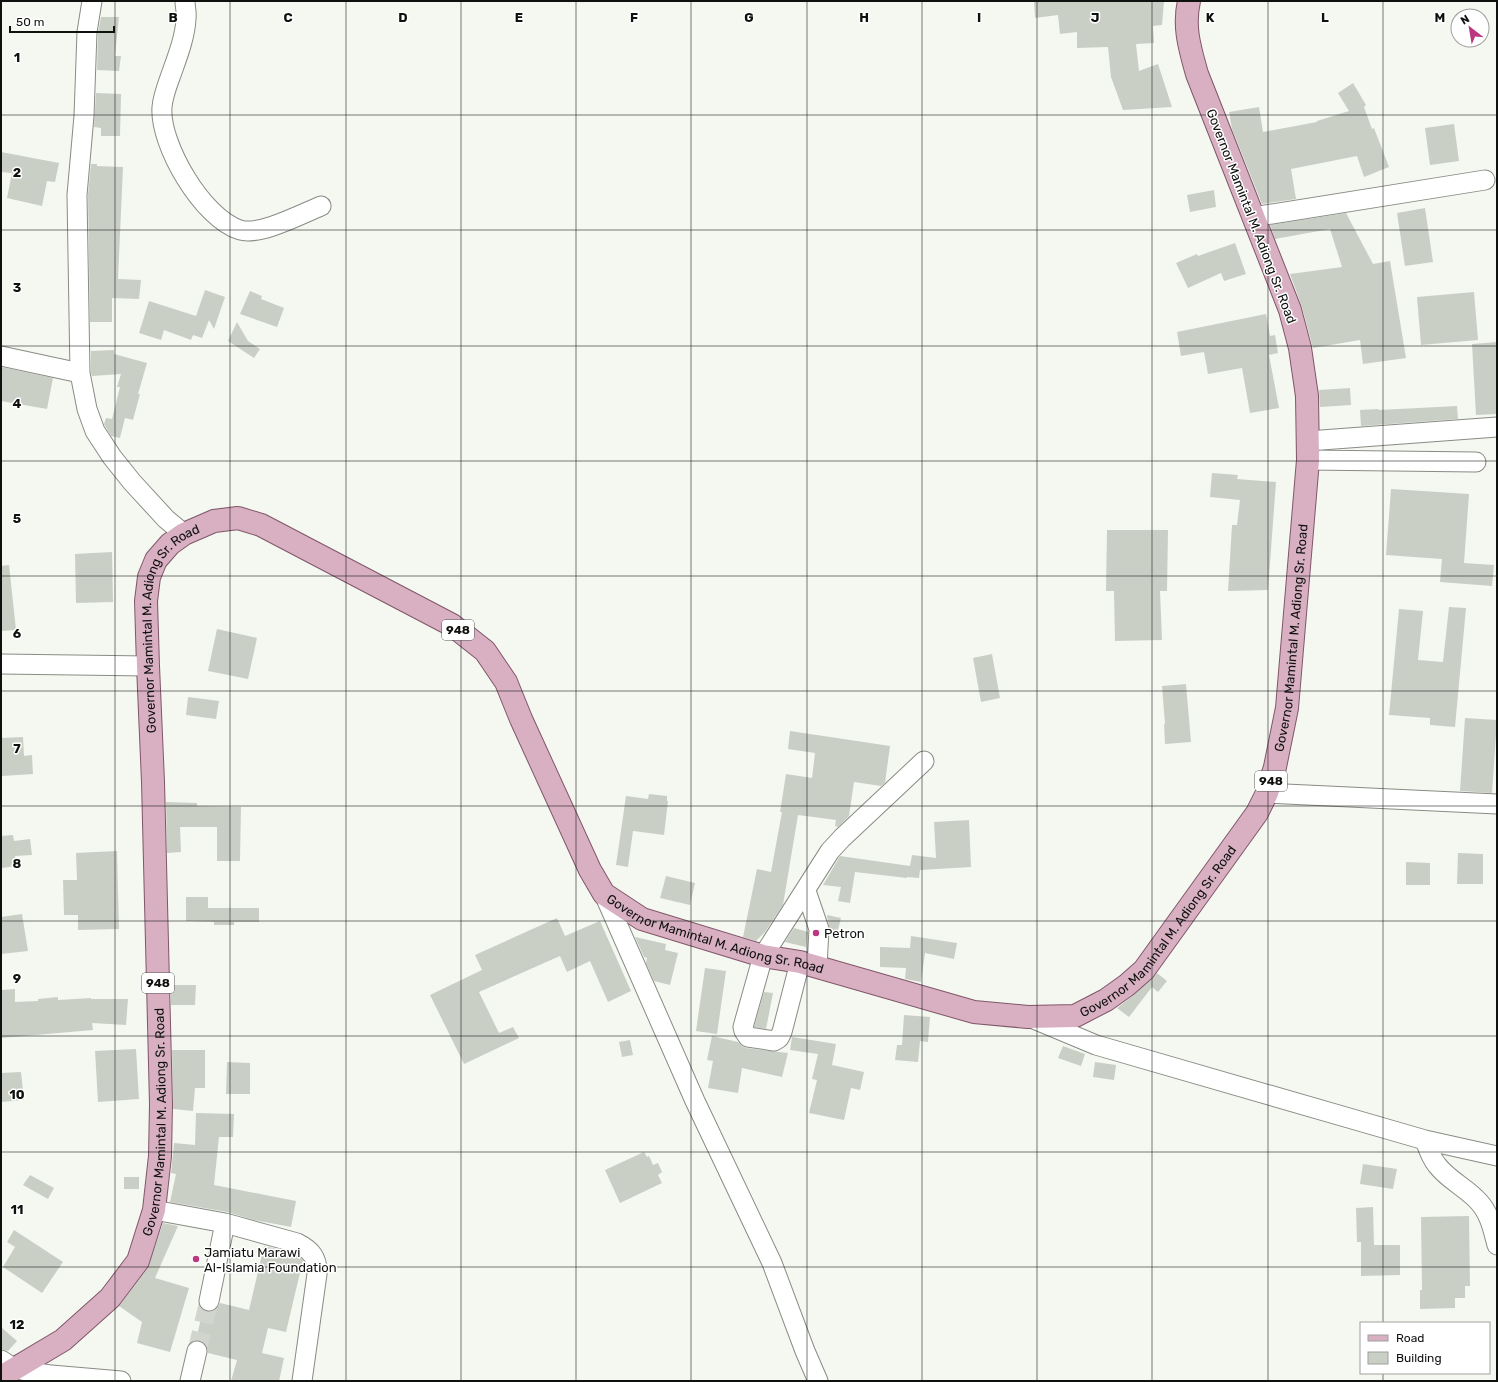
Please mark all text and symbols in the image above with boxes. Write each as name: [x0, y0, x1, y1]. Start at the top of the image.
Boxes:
scale bar: [10, 8, 114, 34]
north arrow: [1450, 8, 1490, 48]
text: B: [168, 10, 178, 25]
text: C: [283, 10, 293, 25]
text: D: [398, 10, 408, 25]
text: E: [515, 10, 523, 25]
text: F: [630, 10, 638, 25]
text: G: [744, 10, 754, 25]
text: H: [859, 10, 869, 25]
text: I: [977, 10, 981, 25]
text: J: [1091, 10, 1099, 25]
text: K: [1206, 10, 1215, 25]
text: L: [1321, 10, 1329, 25]
text: M: [1435, 10, 1445, 25]
text: N: [1458, 12, 1472, 27]
text: 50 m: [16, 15, 44, 29]
text: 1: [14, 50, 20, 65]
street label: Governor Mamintal M. Adiong Sr. Road: [1203, 107, 1300, 326]
text: 2: [13, 165, 21, 180]
text: 3: [13, 280, 22, 295]
text: 4: [13, 396, 22, 411]
text: 5: [13, 511, 21, 526]
street label: Governor Mamintal M. Adiong Sr. Road: [139, 521, 202, 733]
street label: Governor Mamintal M. Adiong Sr. Road: [1271, 523, 1311, 753]
road number: 948: [442, 620, 474, 640]
text: 6: [13, 626, 22, 641]
text: 7: [13, 741, 21, 756]
road number: 948: [1255, 771, 1287, 791]
street label: Governor Mamintal M. Adiong Sr. Road: [1077, 843, 1239, 1020]
text: 8: [13, 856, 22, 871]
street label: Governor Mamintal M. Adiong Sr. Road: [604, 891, 826, 976]
place label: Petron: [824, 926, 865, 941]
marker: Petron: [811, 928, 821, 938]
text: 9: [13, 971, 21, 986]
road number: 948: [142, 973, 174, 993]
street label: Governor Mamintal M. Adiong Sr. Road: [139, 1008, 169, 1238]
text: 10: [9, 1087, 25, 1102]
text: 11: [11, 1202, 23, 1217]
place label: Jamiatu Marawi Al-Islamia Foundation: [204, 1245, 337, 1275]
marker: Jamiatu Marawi Al-Islamia Foundation: [191, 1254, 201, 1264]
text: 12: [10, 1317, 24, 1332]
legend: [1360, 1322, 1490, 1374]
text: Road: [1396, 1331, 1424, 1345]
text: Building: [1396, 1351, 1442, 1365]

